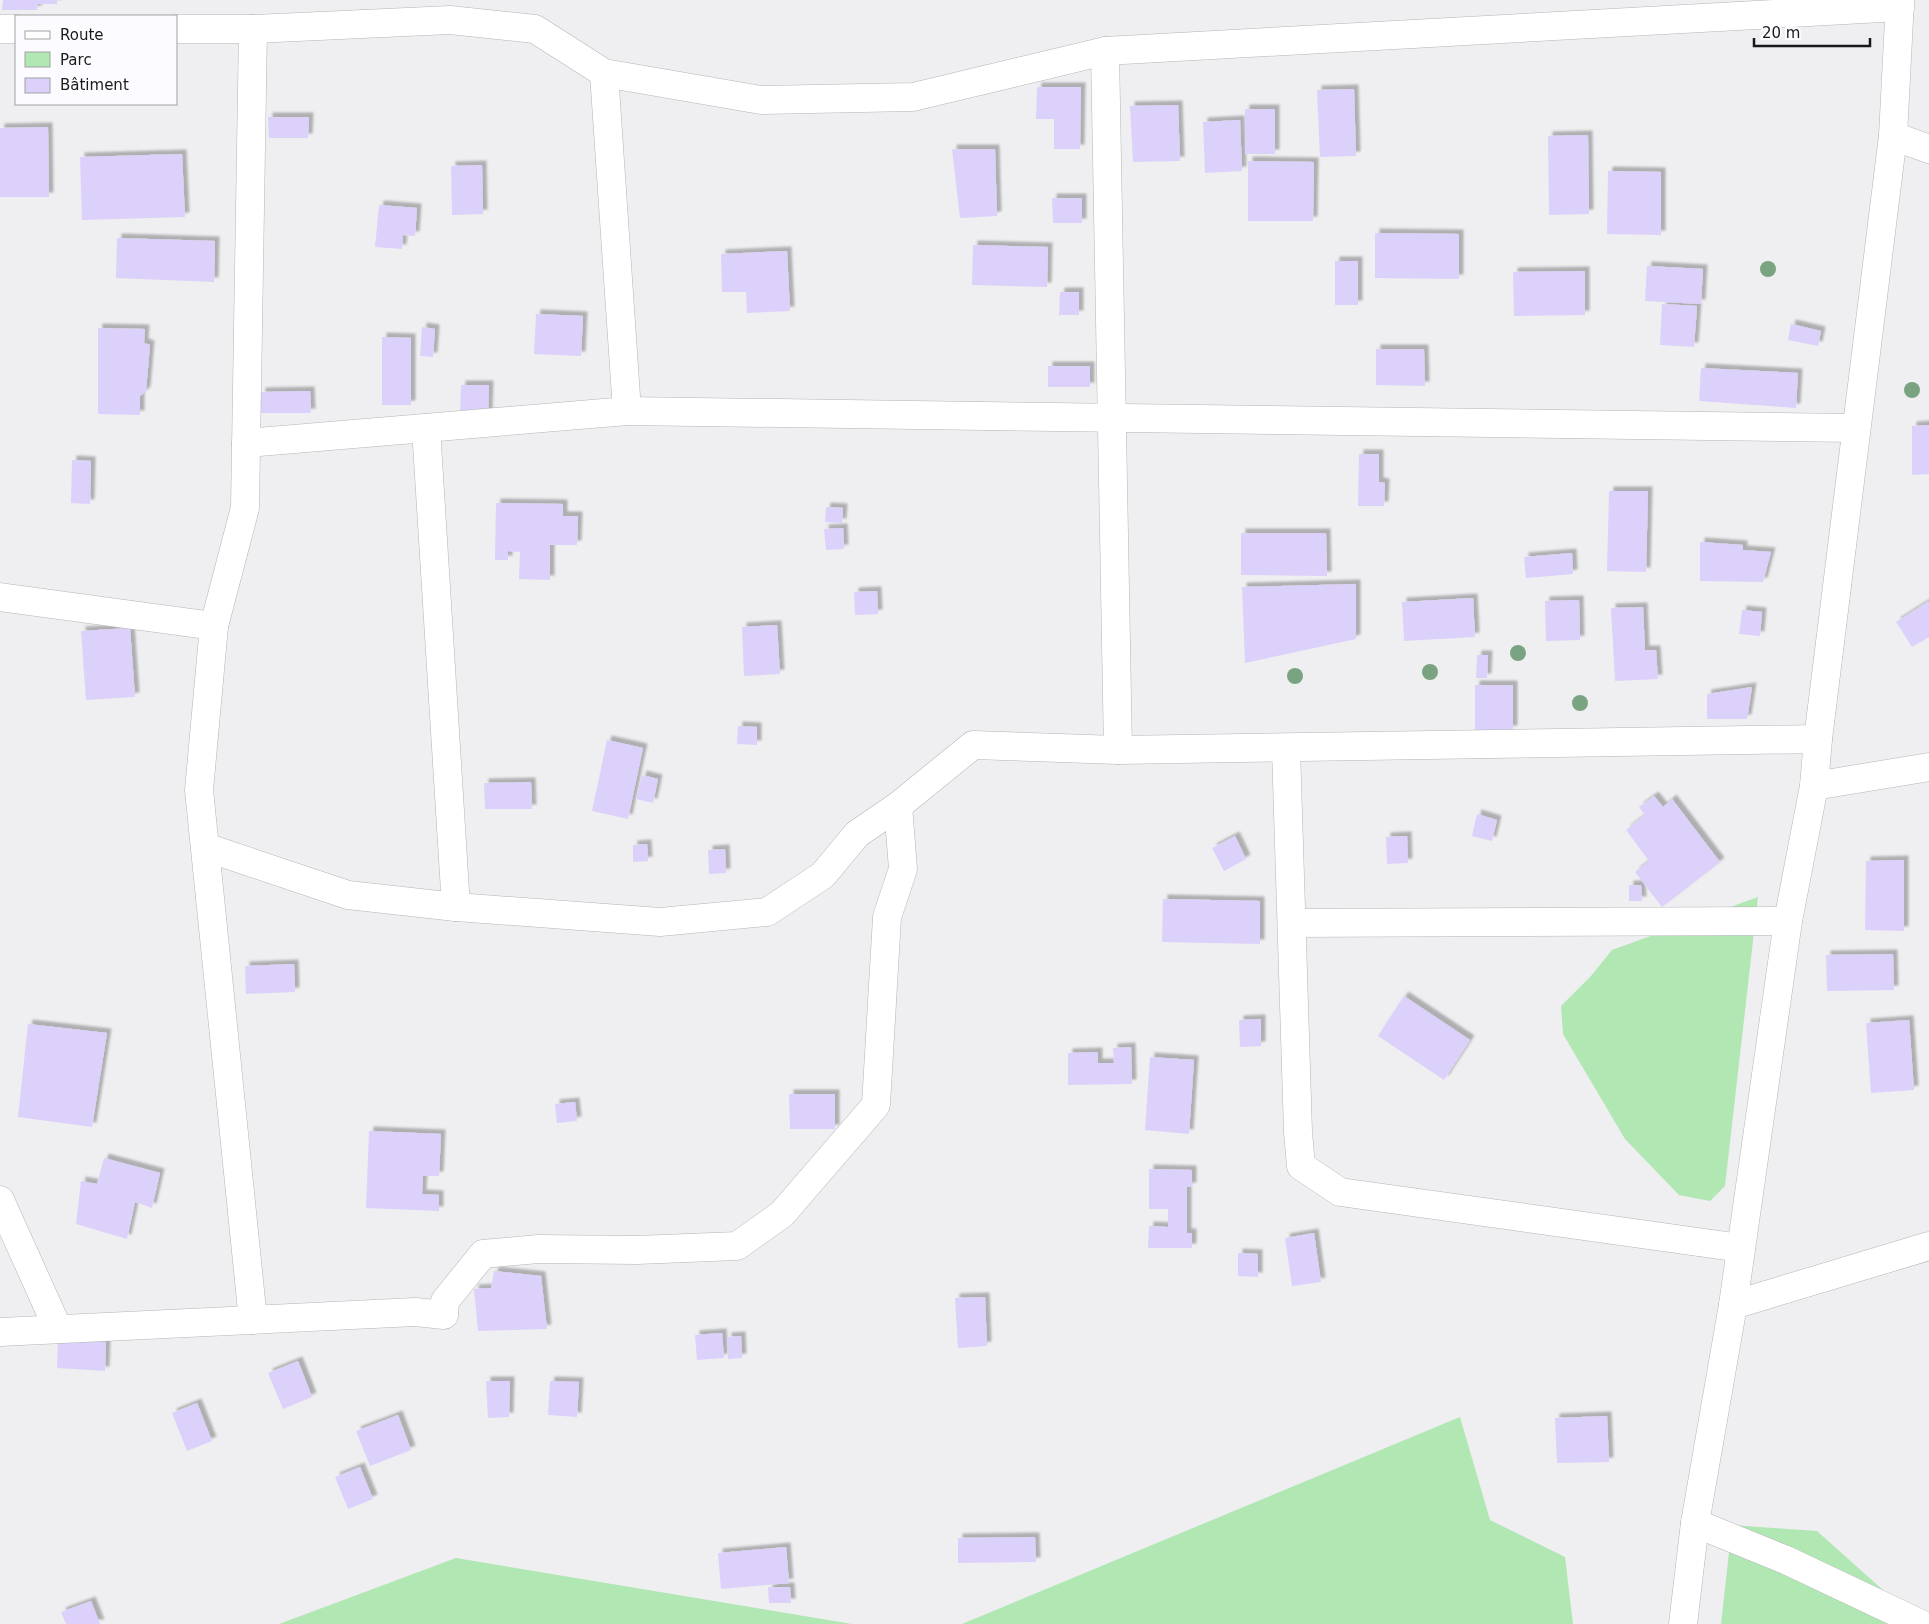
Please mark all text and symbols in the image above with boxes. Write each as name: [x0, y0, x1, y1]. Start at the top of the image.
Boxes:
legend: [15, 15, 178, 105]
scale bar: [1754, 15, 1870, 47]
text: 20 m: [1762, 24, 1800, 42]
text: Route: [60, 26, 104, 44]
text: Parc: [60, 51, 92, 69]
text: Bâtiment: [60, 76, 129, 94]

